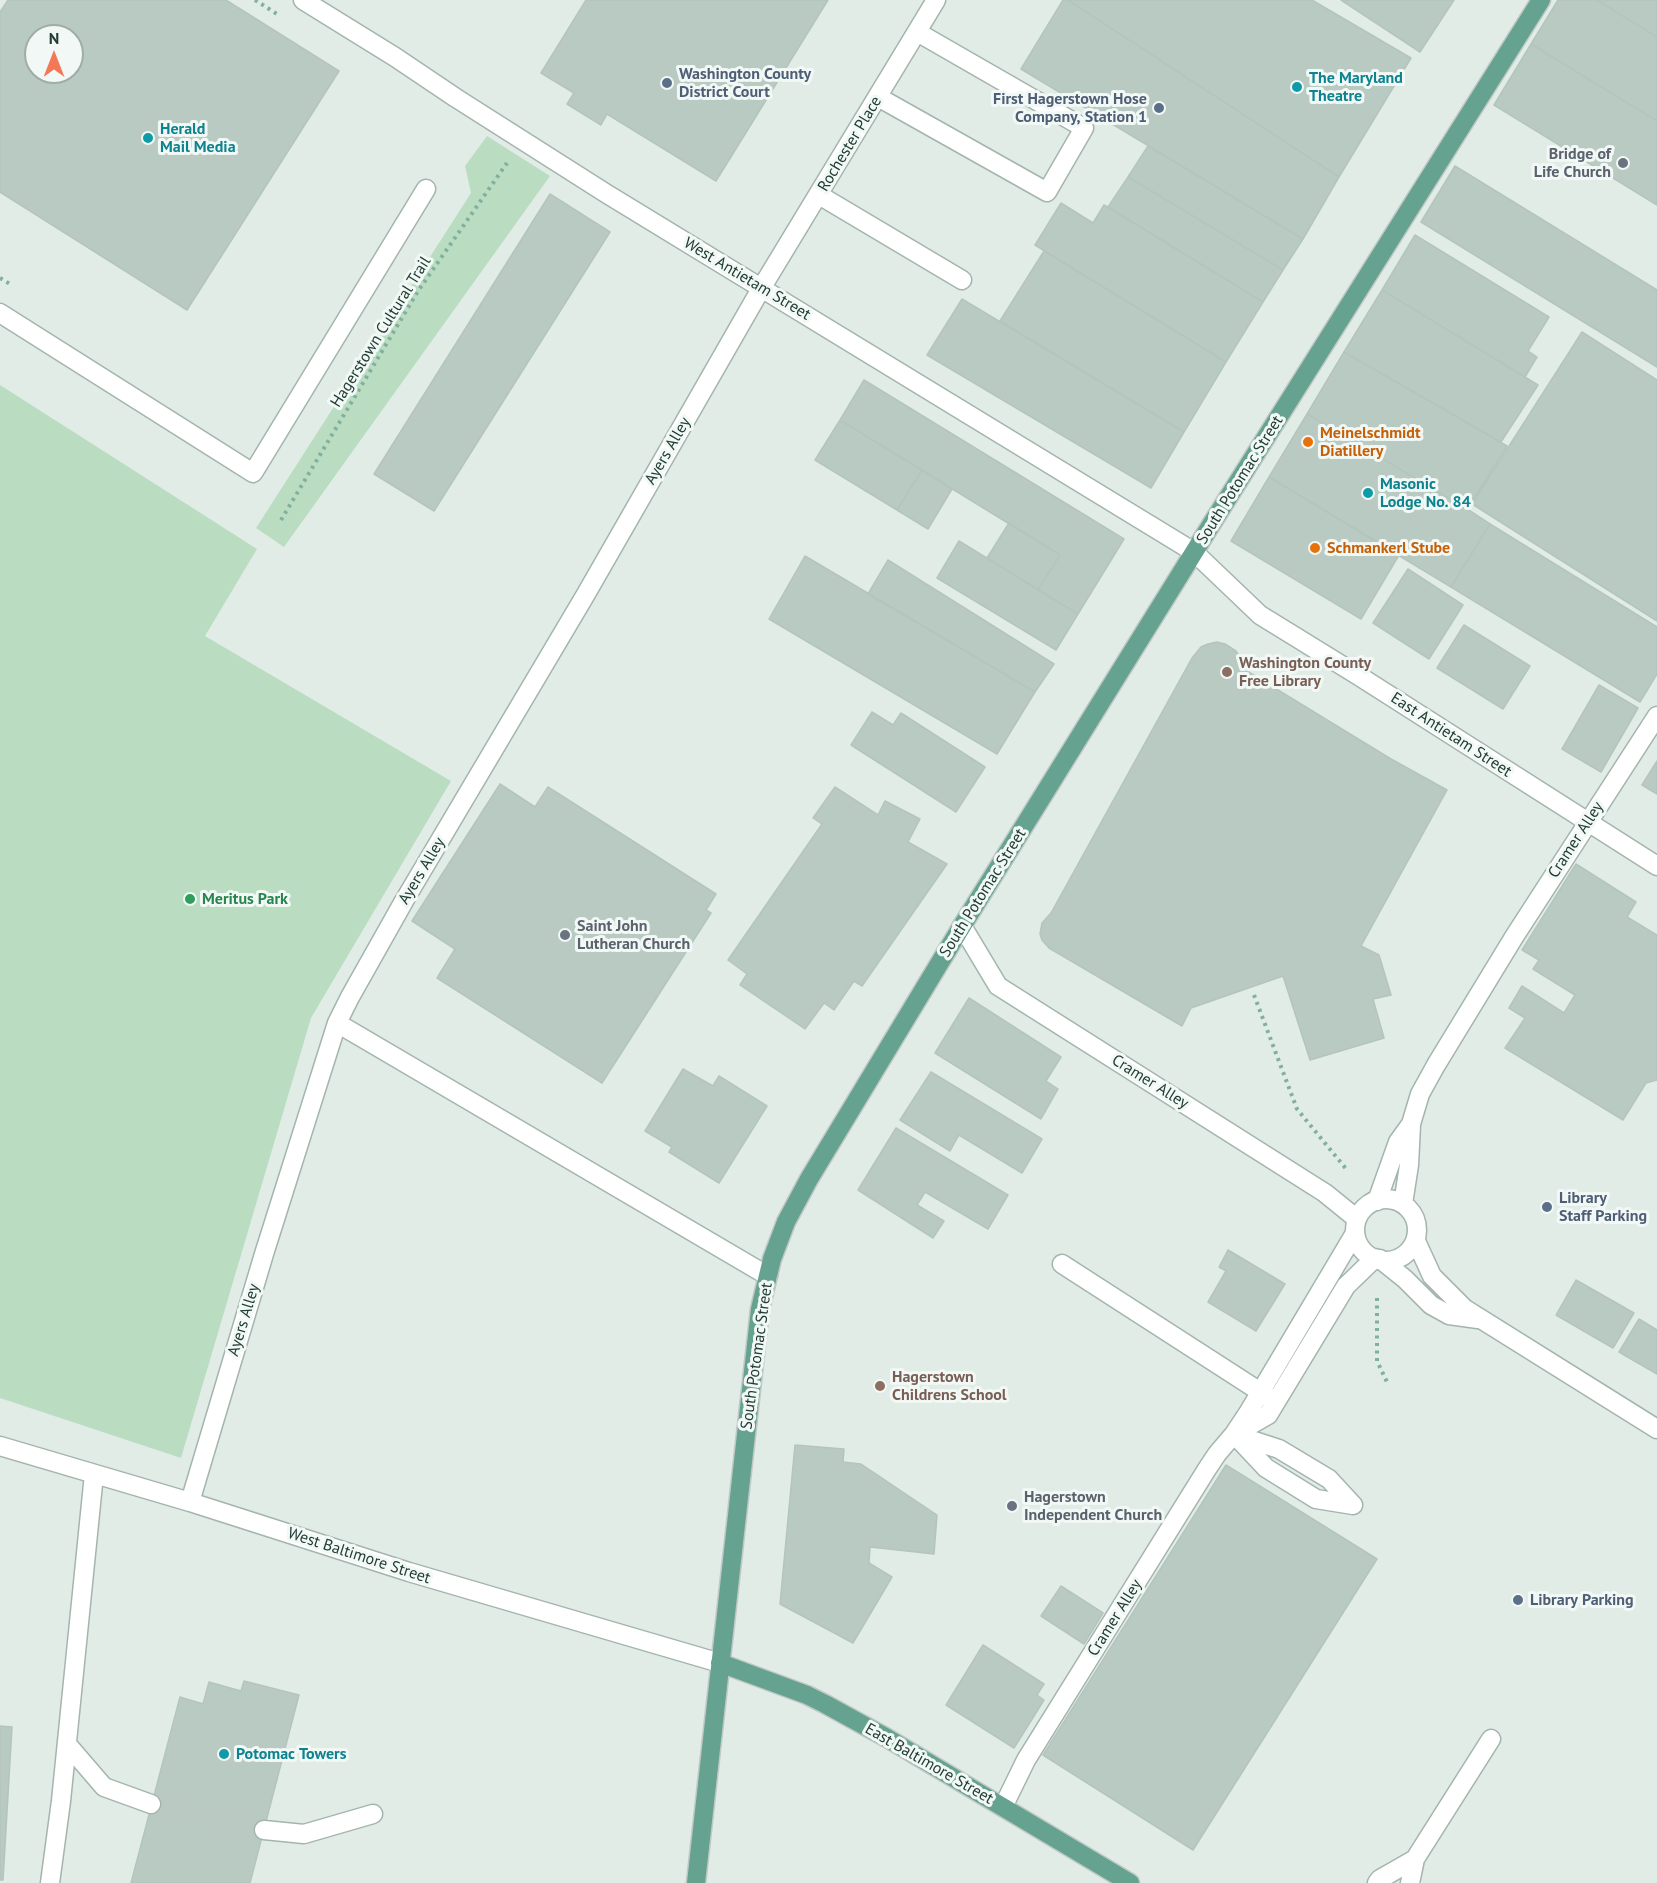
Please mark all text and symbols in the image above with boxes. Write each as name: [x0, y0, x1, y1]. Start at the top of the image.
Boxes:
north arrow: [24, 24, 84, 84]
text: N: [49, 28, 59, 48]
place label: Washington County District Court: [679, 64, 811, 102]
place label: The Maryland Theatre: [1309, 68, 1403, 106]
marker: Washington County District Court: [660, 76, 674, 90]
marker: The Maryland Theatre: [1290, 80, 1304, 94]
place label: First Hagerstown Hose Company, Station 1: [993, 89, 1147, 127]
street label: Rochester Place: [814, 93, 886, 195]
marker: First Hagerstown Hose Company, Station 1: [1152, 101, 1166, 115]
place label: Herald Mail Media: [160, 119, 236, 157]
marker: Herald Mail Media: [141, 131, 155, 145]
place label: Bridge of Life Church: [1534, 144, 1611, 182]
marker: Bridge of Life Church: [1616, 156, 1630, 170]
street label: West Antietam Street: [680, 234, 814, 324]
street label: Hagerstown Cultural Trail: [327, 253, 435, 411]
street label: South Potomac Street: [1193, 412, 1287, 548]
street label: Ayers Alley: [641, 414, 695, 488]
place label: Meinelschmidt Diatillery: [1320, 423, 1421, 461]
marker: Meinelschmidt Diatillery: [1301, 435, 1315, 449]
place label: Masonic Lodge No. 84: [1380, 474, 1471, 512]
marker: Masonic Lodge No. 84: [1361, 486, 1375, 500]
place label: Schmankerl Stube: [1327, 538, 1450, 558]
marker: Schmankerl Stube: [1308, 541, 1322, 555]
place label: Washington County Free Library: [1239, 653, 1371, 691]
marker: Washington County Free Library: [1220, 665, 1234, 679]
street label: East Antietam Street: [1387, 689, 1515, 781]
street label: Cramer Alley: [1544, 798, 1608, 882]
street label: South Potomac Street: [936, 825, 1030, 961]
street label: Ayers Alley: [395, 834, 449, 908]
place label: Meritus Park: [202, 889, 288, 909]
marker: Meritus Park: [183, 892, 197, 906]
place label: Saint John Lutheran Church: [577, 916, 690, 954]
marker: Saint John Lutheran Church: [558, 928, 572, 942]
street label: Cramer Alley: [1108, 1051, 1192, 1113]
place label: Library Staff Parking: [1559, 1188, 1647, 1226]
marker: Library Staff Parking: [1540, 1200, 1554, 1214]
street label: South Potomac Street: [737, 1281, 777, 1431]
street label: Ayers Alley: [224, 1282, 264, 1358]
place label: Hagerstown Childrens School: [892, 1367, 1007, 1405]
marker: Hagerstown Childrens School: [873, 1379, 887, 1393]
place label: Hagerstown Independent Church: [1024, 1487, 1162, 1525]
marker: Hagerstown Independent Church: [1005, 1499, 1019, 1513]
street label: West Baltimore Street: [285, 1524, 433, 1588]
street label: Cramer Alley: [1084, 1576, 1146, 1660]
place label: Library Parking: [1530, 1590, 1634, 1610]
marker: Library Parking: [1511, 1593, 1525, 1607]
street label: East Baltimore Street: [861, 1719, 997, 1809]
place label: Potomac Towers: [236, 1744, 346, 1764]
marker: Potomac Towers: [217, 1747, 231, 1761]

